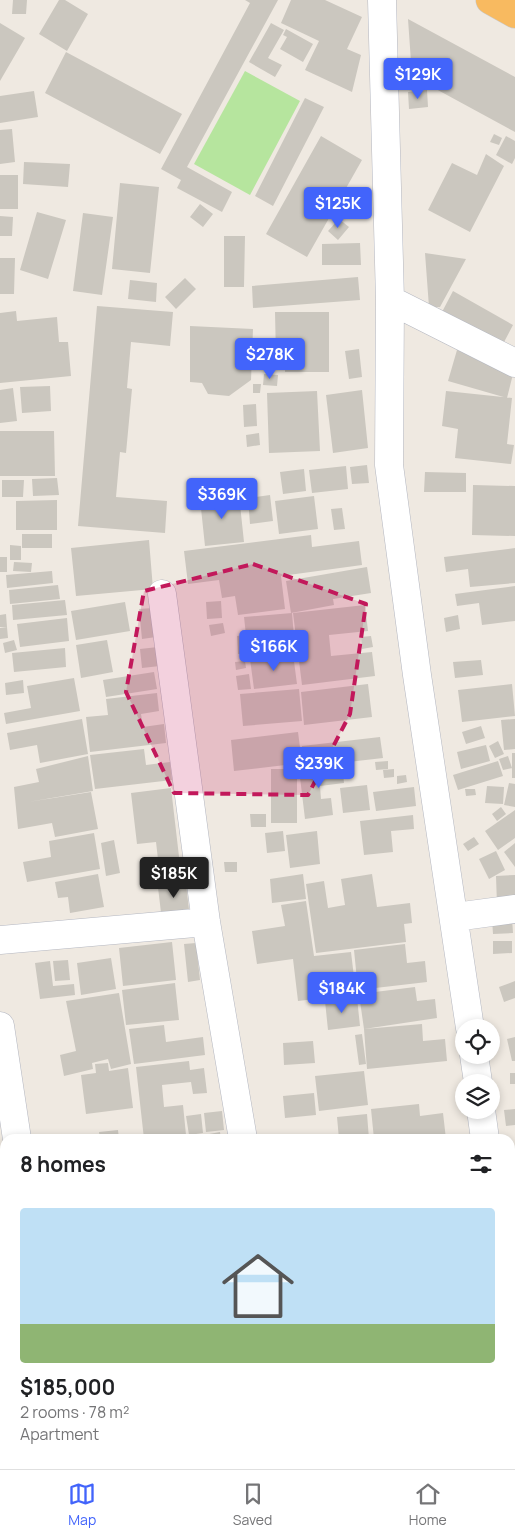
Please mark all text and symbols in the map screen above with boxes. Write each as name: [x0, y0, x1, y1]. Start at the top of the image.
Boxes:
pin: $129K: [383, 58, 453, 100]
text: $129K: [395, 63, 441, 85]
pin: $125K: [303, 186, 373, 229]
text: $125K: [315, 192, 361, 214]
pin: $278K: [235, 338, 305, 380]
text: $278K: [246, 343, 294, 365]
pin: $369K: [187, 478, 257, 520]
text: $369K: [197, 483, 247, 505]
pin: $166K: [239, 630, 309, 672]
text: $166K: [250, 635, 298, 657]
pin: $239K: [284, 746, 354, 789]
text: $239K: [294, 752, 344, 774]
pin: $185K: [139, 856, 209, 899]
text: $185K: [151, 862, 197, 884]
pin: $184K: [307, 972, 377, 1014]
text: $184K: [319, 977, 365, 999]
map controls: [455, 1019, 500, 1119]
button: locate: [455, 1019, 500, 1064]
button: layers: [455, 1074, 500, 1119]
text: 8 homes: [20, 1150, 106, 1178]
icon: filters: [467, 1150, 495, 1178]
icon: home: [213, 1241, 303, 1331]
text: $185,000: [20, 1373, 115, 1401]
text: 2 rooms · 78 m²: [20, 1401, 129, 1423]
text: Apartment: [20, 1423, 99, 1445]
tab: Map: [68, 1480, 96, 1529]
tab: Saved: [233, 1480, 272, 1529]
tab: Home: [409, 1480, 447, 1529]

